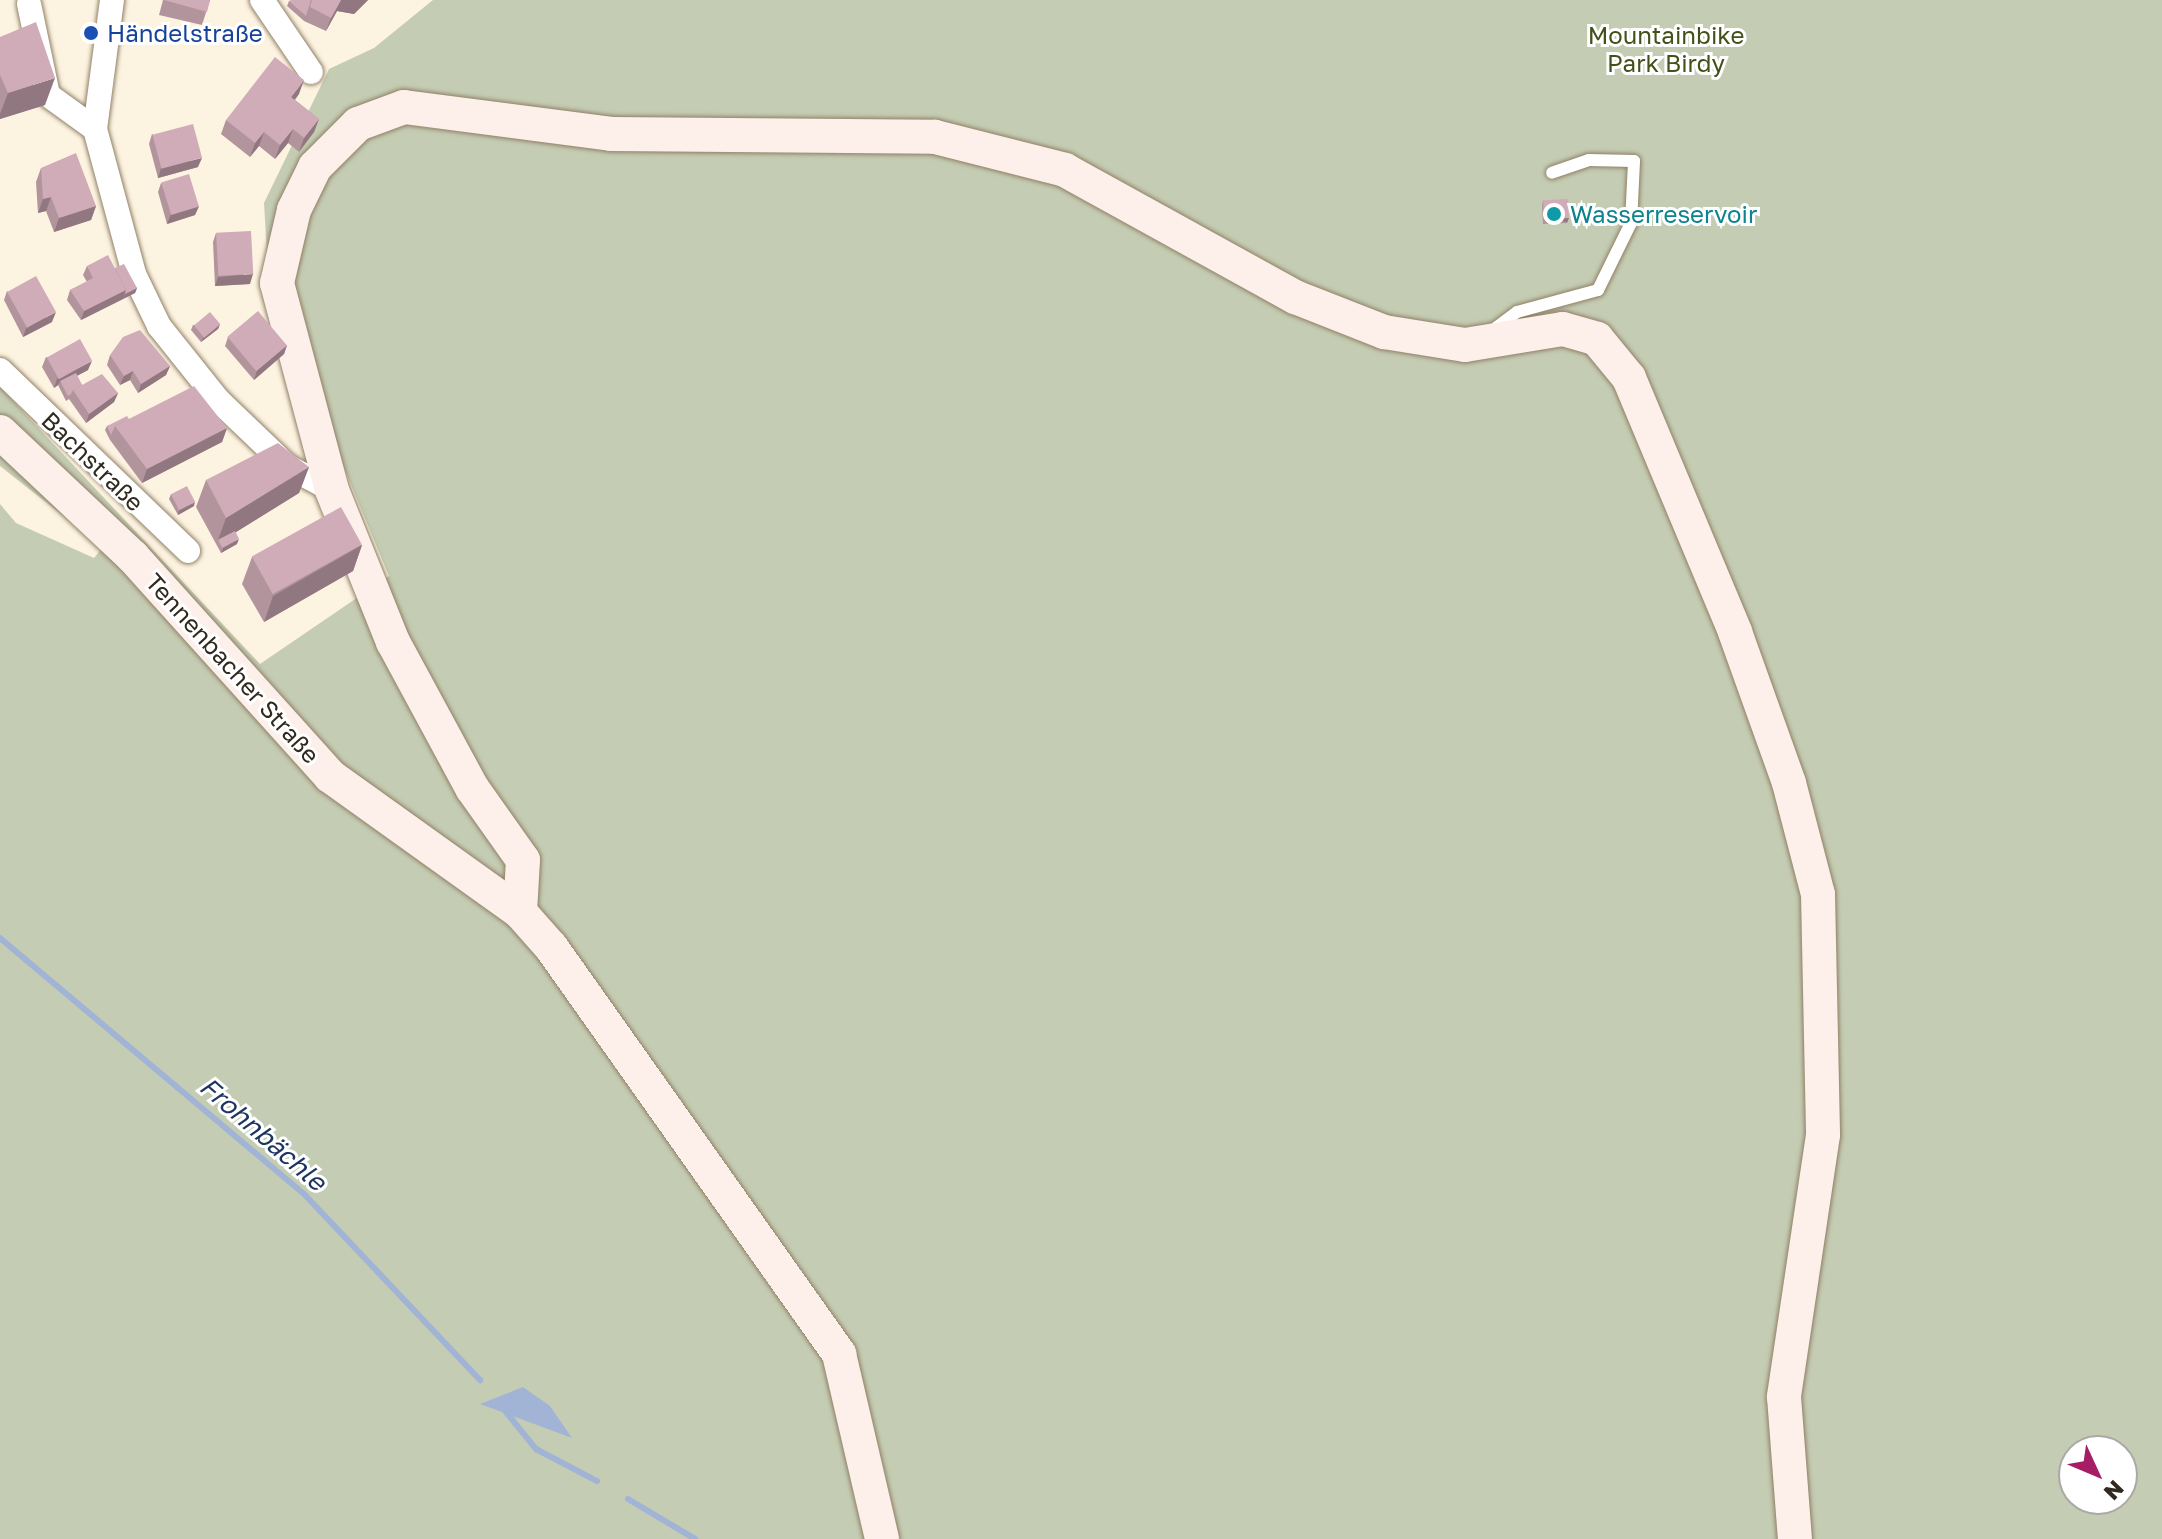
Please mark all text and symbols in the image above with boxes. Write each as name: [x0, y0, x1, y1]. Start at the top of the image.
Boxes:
place label: Händelstraße: [107, 19, 263, 47]
park label: Mountainbike Park Birdy: [1588, 21, 1744, 77]
marker: Händelstraße: [82, 24, 100, 42]
place label: Wasserreservoir: [1570, 200, 1757, 228]
marker: Wasserreservoir: [1545, 205, 1563, 223]
street label: Bachstraße: [36, 405, 150, 517]
street label: Tennenbacher Straße: [140, 567, 326, 769]
water label: Frohnbächle: [194, 1071, 332, 1197]
north arrow: [2058, 1435, 2138, 1515]
text: N: [2099, 1475, 2130, 1506]

